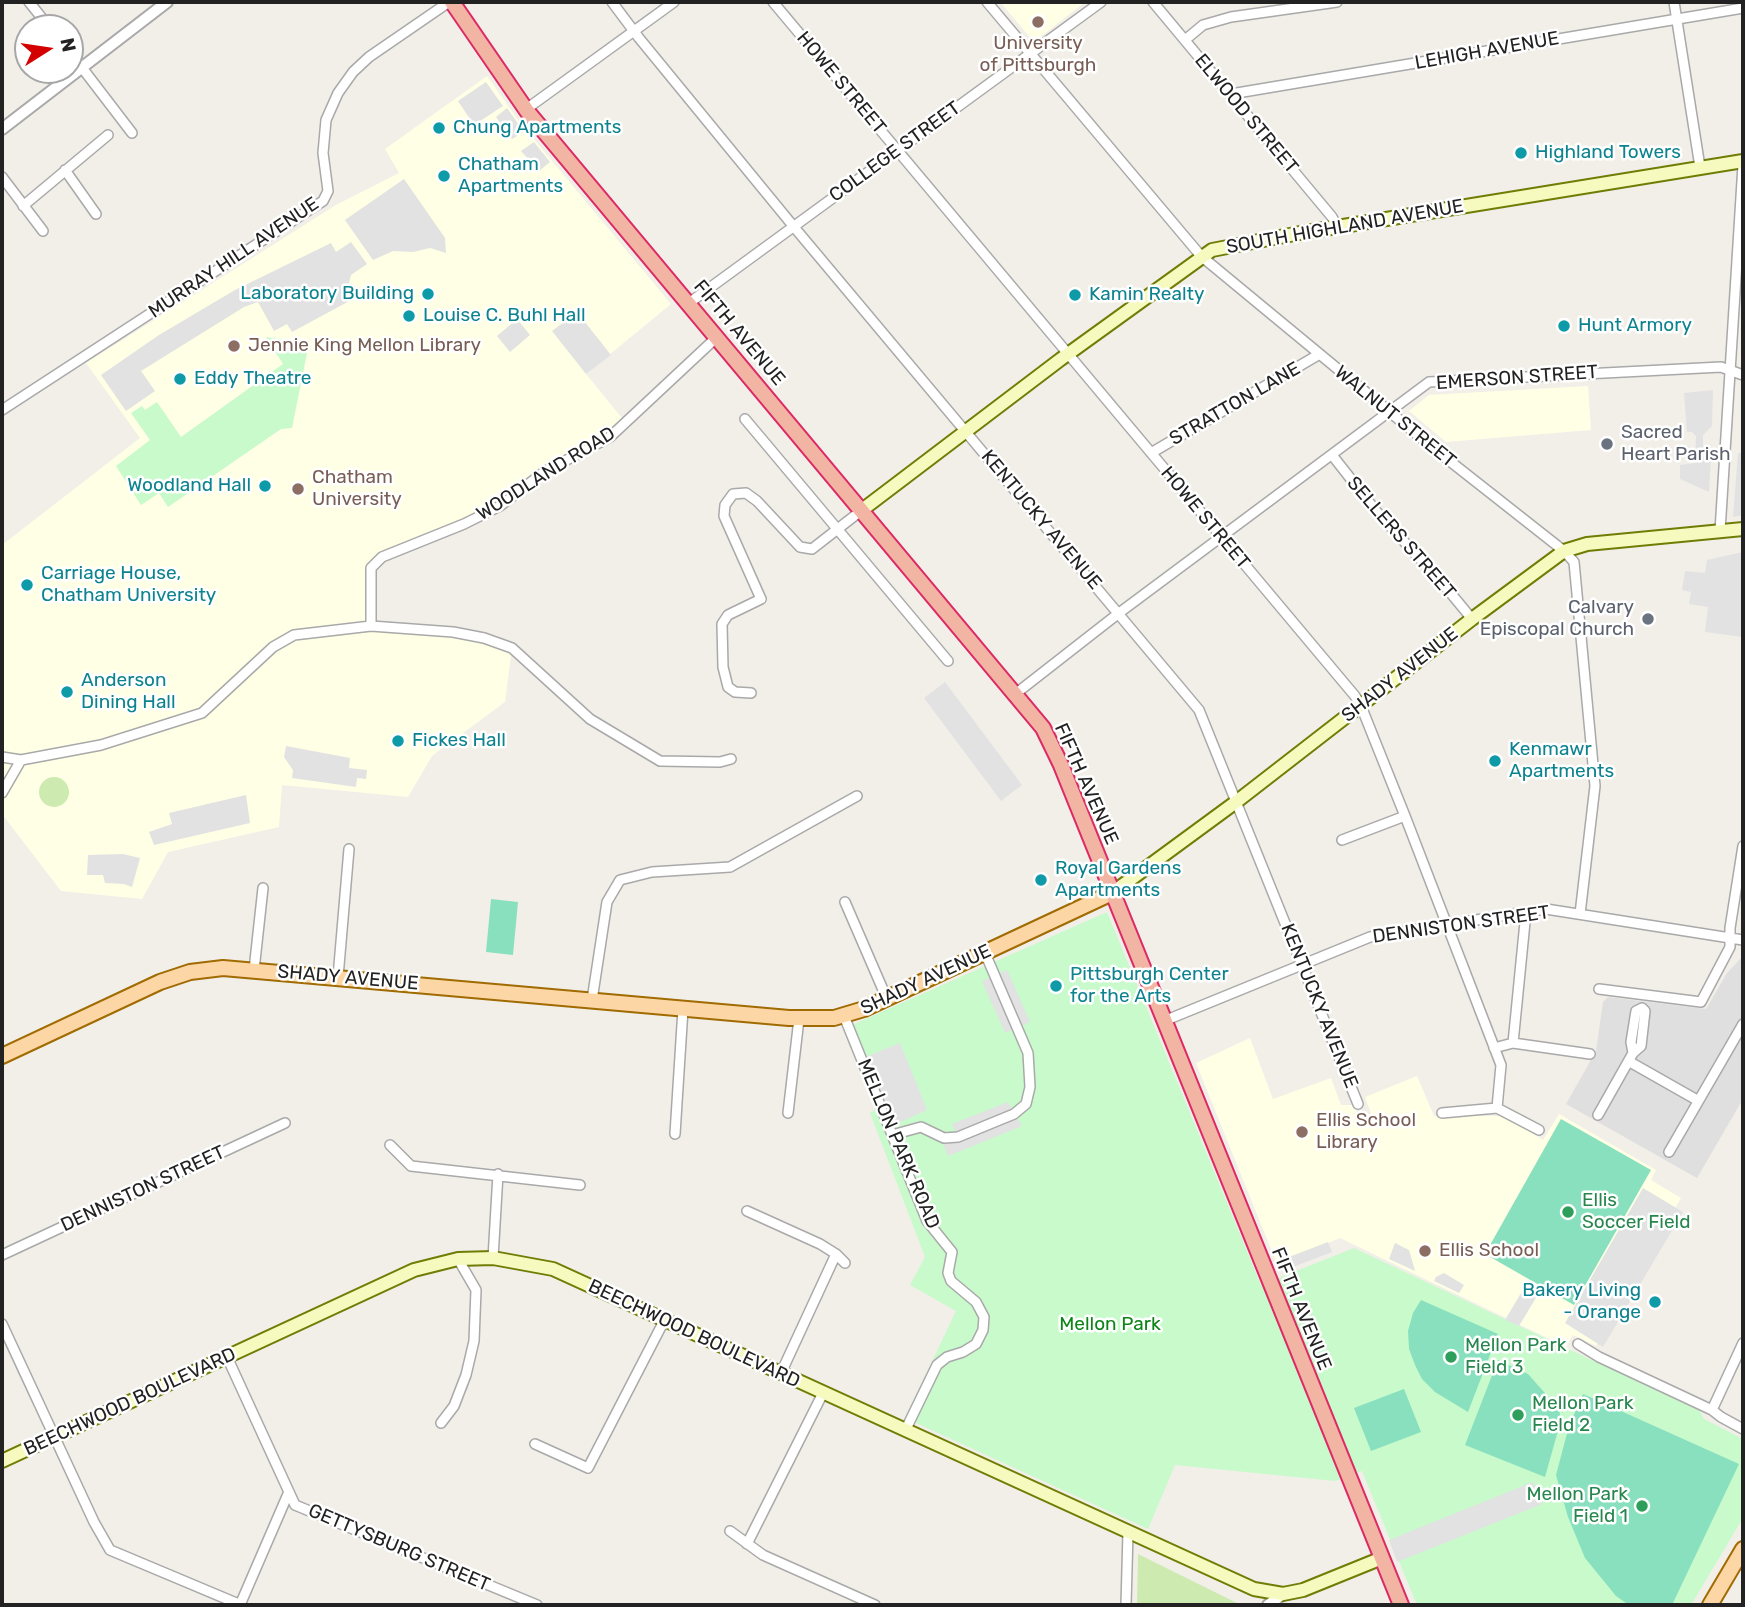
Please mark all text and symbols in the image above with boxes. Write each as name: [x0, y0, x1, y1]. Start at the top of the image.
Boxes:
north arrow: [14, 14, 84, 84]
marker: University of Pittsburgh: [1030, 14, 1046, 30]
street label: HOWE STREET: [792, 27, 890, 139]
street label: LEHIGH AVENUE: [1413, 27, 1561, 75]
place label: University of Pittsburgh: [980, 33, 1096, 77]
text: N: [55, 36, 81, 54]
street label: ELWOOD STREET: [1189, 50, 1303, 178]
street label: COLLEGE STREET: [825, 97, 965, 207]
place label: Chung Apartments: [453, 117, 621, 139]
marker: Chung Apartments: [431, 120, 447, 136]
place label: Highland Towers: [1535, 142, 1681, 164]
marker: Highland Towers: [1513, 145, 1529, 161]
place label: Chatham Apartments: [458, 154, 563, 198]
marker: Chatham Apartments: [436, 168, 452, 184]
street label: MURRAY HILL AVENUE: [145, 193, 323, 323]
street label: SOUTH HIGHLAND AVENUE: [1225, 195, 1465, 259]
street label: FIFTH AVENUE: [688, 276, 790, 390]
place label: Laboratory Building: [240, 283, 414, 305]
place label: Kamin Realty: [1089, 284, 1204, 306]
marker: Laboratory Building: [420, 286, 436, 302]
marker: Kamin Realty: [1067, 287, 1083, 303]
place label: Louise C. Buhl Hall: [423, 305, 586, 327]
marker: Louise C. Buhl Hall: [401, 308, 417, 324]
place label: Hunt Armory: [1578, 315, 1692, 337]
marker: Hunt Armory: [1556, 318, 1572, 334]
place label: Jennie King Mellon Library: [248, 335, 481, 357]
marker: Jennie King Mellon Library: [226, 338, 242, 354]
street label: STRATTON LANE: [1166, 357, 1304, 451]
street label: WALNUT STREET: [1330, 361, 1460, 473]
street label: EMERSON STREET: [1435, 361, 1599, 395]
place label: Eddy Theatre: [194, 368, 311, 390]
marker: Eddy Theatre: [172, 371, 188, 387]
street label: WOODLAND ROAD: [472, 422, 620, 526]
place label: Sacred Heart Parish: [1621, 422, 1731, 466]
marker: Sacred Heart Parish: [1599, 436, 1615, 452]
street label: KENTUCKY AVENUE: [976, 446, 1106, 594]
street label: HOWE STREET: [1156, 462, 1254, 574]
place label: Chatham University: [312, 467, 402, 511]
street label: SELLERS STREET: [1342, 472, 1460, 604]
place label: Woodland Hall: [127, 475, 251, 497]
marker: Woodland Hall: [257, 478, 273, 494]
marker: Chatham University: [290, 481, 306, 497]
place label: Carriage House, Chatham University: [41, 563, 216, 607]
marker: Carriage House, Chatham University: [19, 577, 35, 593]
place label: Calvary Episcopal Church: [1480, 597, 1634, 641]
marker: Calvary Episcopal Church: [1640, 611, 1656, 627]
street label: SHADY AVENUE: [1337, 622, 1463, 728]
place label: Anderson Dining Hall: [81, 670, 176, 714]
marker: Anderson Dining Hall: [59, 684, 75, 700]
street label: FIFTH AVENUE: [1049, 720, 1123, 848]
place label: Fickes Hall: [412, 730, 506, 752]
marker: Fickes Hall: [390, 733, 406, 749]
place label: Kenmawr Apartments: [1509, 739, 1614, 783]
marker: Kenmawr Apartments: [1487, 753, 1503, 769]
place label: Royal Gardens Apartments: [1055, 858, 1181, 902]
marker: Royal Gardens Apartments: [1033, 872, 1049, 888]
street label: DENNISTON STREET: [1371, 901, 1551, 949]
street label: KENTUCKY AVENUE: [1276, 920, 1362, 1092]
street label: SHADY AVENUE: [857, 940, 995, 1020]
street label: SHADY AVENUE: [277, 960, 419, 996]
place label: Pittsburgh Center for the Arts: [1070, 964, 1229, 1008]
marker: Pittsburgh Center for the Arts: [1048, 978, 1064, 994]
street label: MELLON PARK ROAD: [852, 1056, 944, 1232]
place label: Ellis School Library: [1316, 1110, 1416, 1154]
marker: Ellis School Library: [1294, 1124, 1310, 1140]
street label: DENNISTON STREET: [57, 1141, 229, 1237]
place label: Ellis Soccer Field: [1582, 1190, 1690, 1234]
marker: Ellis Soccer Field: [1560, 1204, 1576, 1220]
place label: Ellis School: [1439, 1240, 1539, 1262]
marker: Ellis School: [1417, 1243, 1433, 1259]
street label: FIFTH AVENUE: [1266, 1244, 1336, 1374]
street label: BEECHWOOD BOULEVARD: [584, 1275, 804, 1393]
place label: Bakery Living - Orange: [1522, 1280, 1641, 1324]
marker: Bakery Living - Orange: [1647, 1294, 1663, 1310]
park label: Mellon Park: [1059, 1314, 1161, 1336]
place label: Mellon Park Field 3: [1465, 1335, 1567, 1379]
street label: BEECHWOOD BOULEVARD: [20, 1343, 240, 1461]
marker: Mellon Park Field 3: [1443, 1349, 1459, 1365]
place label: Mellon Park Field 2: [1532, 1393, 1634, 1437]
marker: Mellon Park Field 2: [1510, 1407, 1526, 1423]
place label: Mellon Park Field 1: [1526, 1484, 1628, 1528]
marker: Mellon Park Field 1: [1634, 1498, 1650, 1514]
street label: GETTYSBURG STREET: [305, 1499, 493, 1597]

